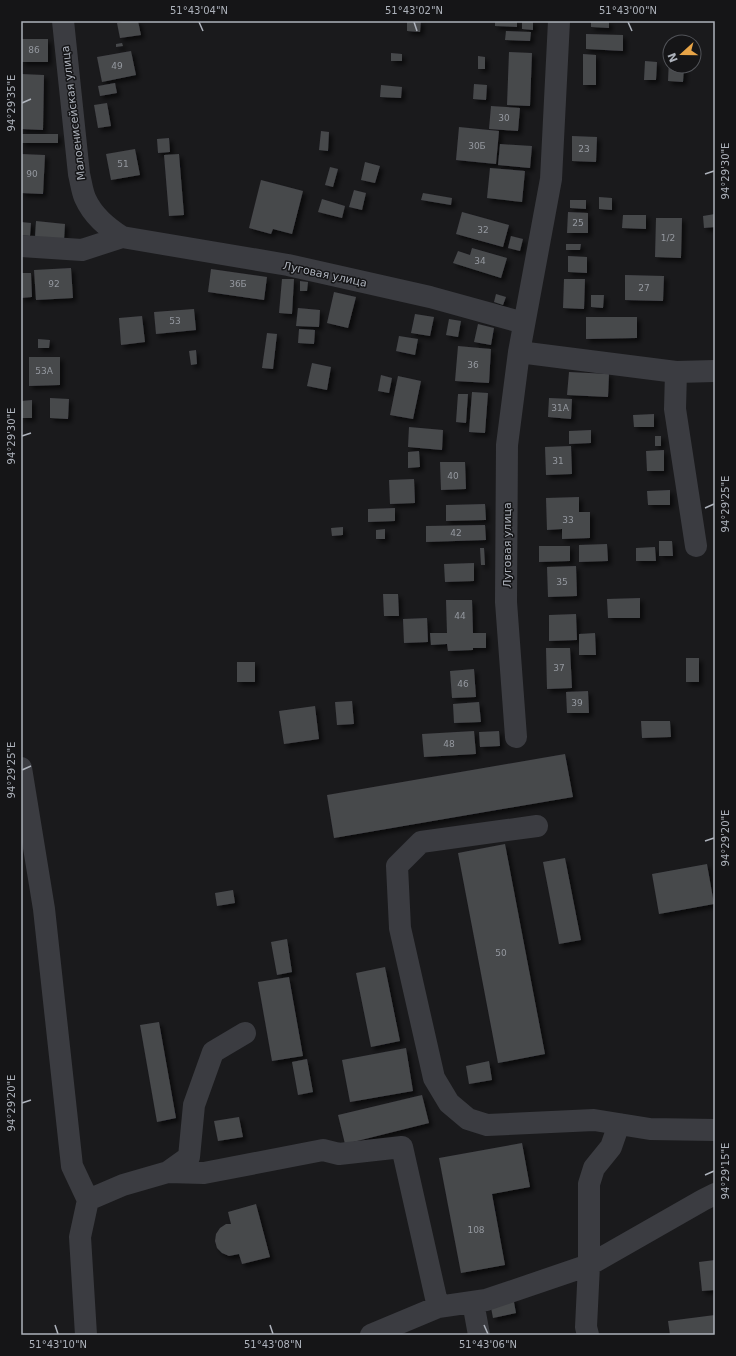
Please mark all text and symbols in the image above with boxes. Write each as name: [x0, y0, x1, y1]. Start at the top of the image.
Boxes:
text: 51°43'04"N: [170, 5, 228, 16]
text: 51°43'02"N: [385, 5, 443, 16]
text: 51°43'00"N: [599, 5, 657, 16]
north arrow: [662, 34, 702, 74]
house number: 86: [28, 45, 40, 55]
street label: Малоенисейская улица: [59, 45, 88, 181]
text: N: [665, 51, 681, 64]
house number: 49: [111, 61, 123, 71]
text: 94°29'35"E: [6, 75, 17, 131]
house number: 30: [498, 113, 510, 123]
house number: 30Б: [468, 141, 486, 151]
text: 94°29'30"E: [720, 143, 731, 199]
house number: 23: [578, 144, 590, 154]
house number: 51: [117, 159, 129, 169]
house number: 90: [26, 169, 38, 179]
house number: 25: [572, 218, 584, 228]
house number: 32: [477, 225, 489, 235]
house number: 1/2: [661, 233, 675, 243]
house number: 34: [474, 256, 486, 266]
street label: Луговая улица: [282, 259, 368, 290]
house number: 92: [48, 279, 60, 289]
house number: 36Б: [229, 279, 247, 289]
house number: 27: [638, 283, 650, 293]
house number: 53: [169, 316, 181, 326]
house number: 36: [467, 360, 479, 370]
house number: 53А: [35, 366, 54, 376]
house number: 31А: [551, 403, 570, 413]
text: 94°29'30"E: [6, 408, 17, 464]
house number: 31: [552, 456, 564, 466]
house number: 40: [447, 471, 459, 481]
text: 94°29'25"E: [720, 476, 731, 532]
street label: Луговая улица: [501, 502, 514, 588]
house number: 33: [562, 515, 574, 525]
house number: 42: [450, 528, 462, 538]
house number: 35: [556, 577, 568, 587]
house number: 44: [454, 611, 466, 621]
house number: 37: [553, 663, 565, 673]
house number: 46: [457, 679, 469, 689]
house number: 39: [571, 698, 583, 708]
house number: 48: [443, 739, 455, 749]
text: 94°29'25"E: [6, 742, 17, 798]
text: 94°29'20"E: [720, 810, 731, 866]
house number: 50: [495, 948, 507, 958]
text: 94°29'20"E: [6, 1075, 17, 1131]
text: 94°29'15"E: [720, 1143, 731, 1199]
house number: 108: [467, 1225, 485, 1235]
text: 51°43'10"N: [29, 1339, 87, 1350]
text: 51°43'08"N: [244, 1339, 302, 1350]
text: 51°43'06"N: [459, 1339, 517, 1350]

